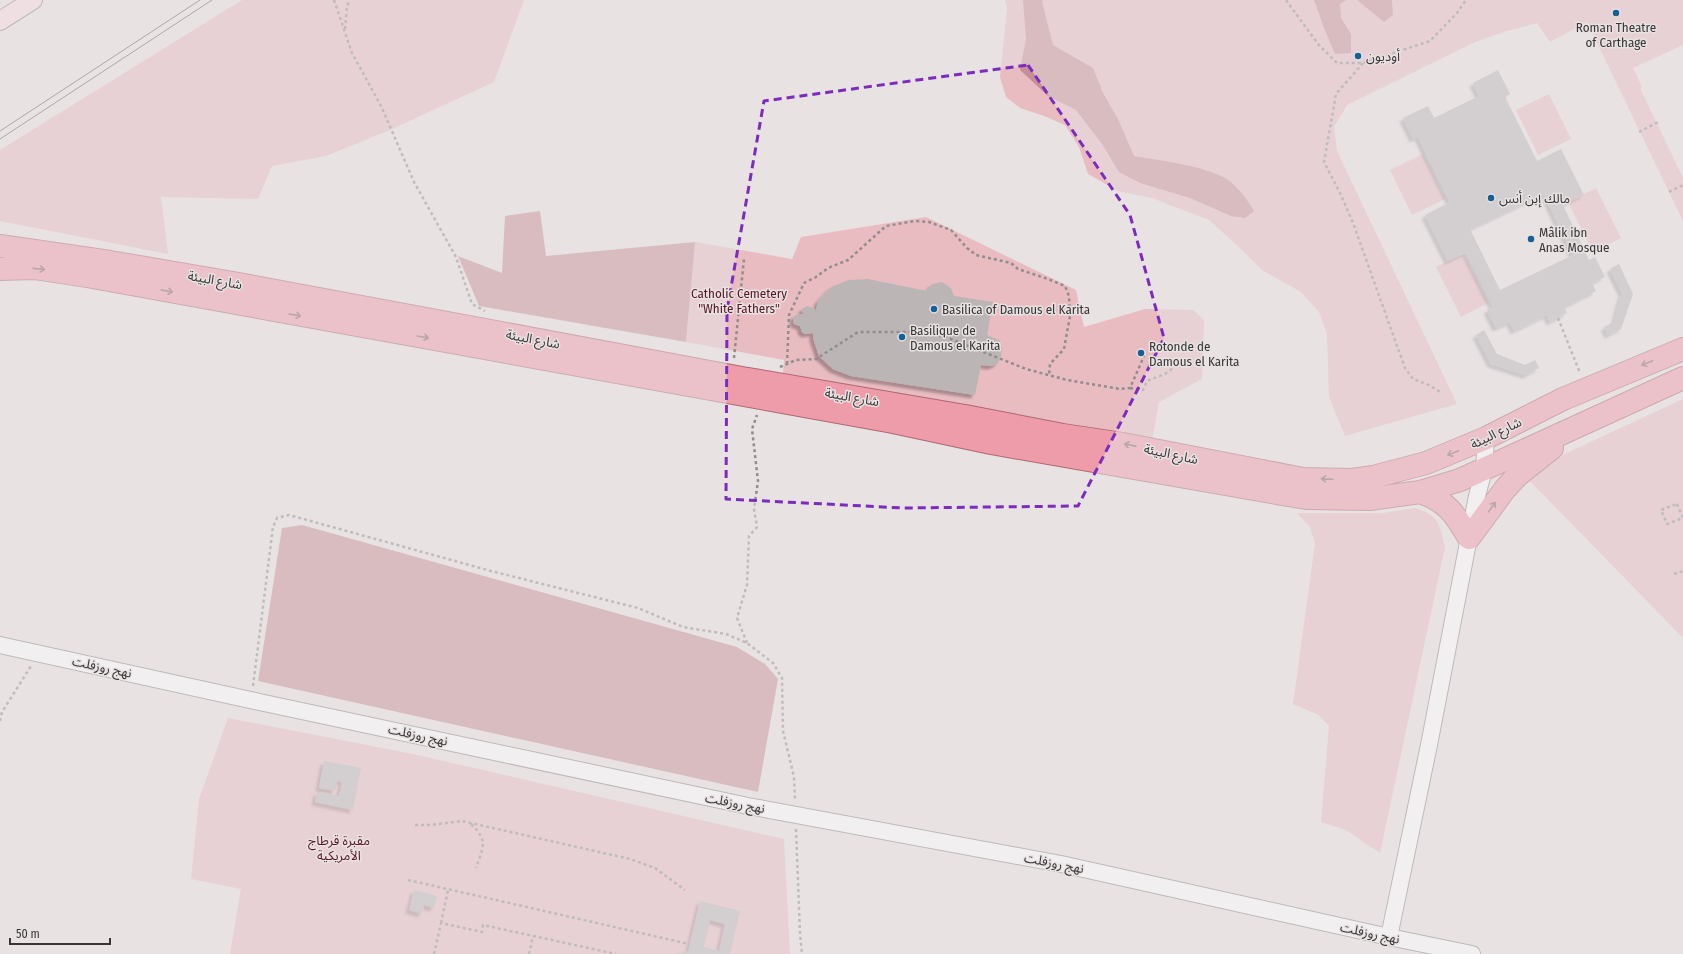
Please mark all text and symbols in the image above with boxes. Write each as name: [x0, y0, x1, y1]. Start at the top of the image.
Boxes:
marker: Roman Theatre of Carthage: [1611, 8, 1621, 18]
place label: Roman Theatre of Carthage: [1576, 20, 1656, 50]
place label: أوديون: [1366, 48, 1400, 65]
marker: أوديون: [1353, 51, 1363, 61]
place label: مالك إبن أنس: [1499, 190, 1570, 208]
marker: مالك إبن أنس: [1486, 193, 1496, 203]
place label: Mâlik ibn Anas Mosque: [1539, 225, 1609, 255]
marker: Mâlik ibn Anas Mosque: [1526, 234, 1536, 244]
one-way arrow: [32, 265, 45, 273]
street label: شارع البيئة: [186, 268, 243, 295]
park label: Catholic Cemetery "White Fathers": [691, 286, 787, 316]
one-way arrow: [160, 287, 173, 295]
place label: Basilica of Damous el Karita: [942, 302, 1090, 317]
marker: Basilica of Damous el Karita: [929, 304, 939, 314]
one-way arrow: [288, 311, 301, 319]
place label: Basilique de Damous el Karita: [910, 323, 1000, 353]
street label: شارع البيئة: [504, 326, 561, 355]
marker: Basilique de Damous el Karita: [897, 332, 907, 342]
one-way arrow: [416, 334, 429, 342]
place label: Rotonde de Damous el Karita: [1149, 339, 1239, 369]
marker: Rotonde de Damous el Karita: [1136, 348, 1146, 358]
one-way arrow: [1641, 360, 1653, 368]
street label: شارع البيئة: [823, 385, 880, 412]
street label: شارع البيئة: [1468, 414, 1525, 454]
one-way arrow: [1124, 441, 1137, 449]
street label: شارع البيئة: [1142, 441, 1199, 470]
one-way arrow: [1447, 450, 1459, 457]
one-way arrow: [1321, 475, 1334, 483]
one-way arrow: [1488, 502, 1496, 513]
street label: نهج روزفلت: [70, 653, 133, 684]
street label: نهج روزفلت: [386, 721, 449, 752]
street label: نهج روزفلت: [703, 790, 766, 819]
park label: مقبرة قرطاج الأمريكية: [308, 833, 370, 863]
street label: نهج روزفلت: [1022, 850, 1085, 879]
street label: نهج روزفلت: [1338, 919, 1401, 950]
scale bar: [10, 920, 110, 946]
text: 50 m: [16, 927, 40, 941]

